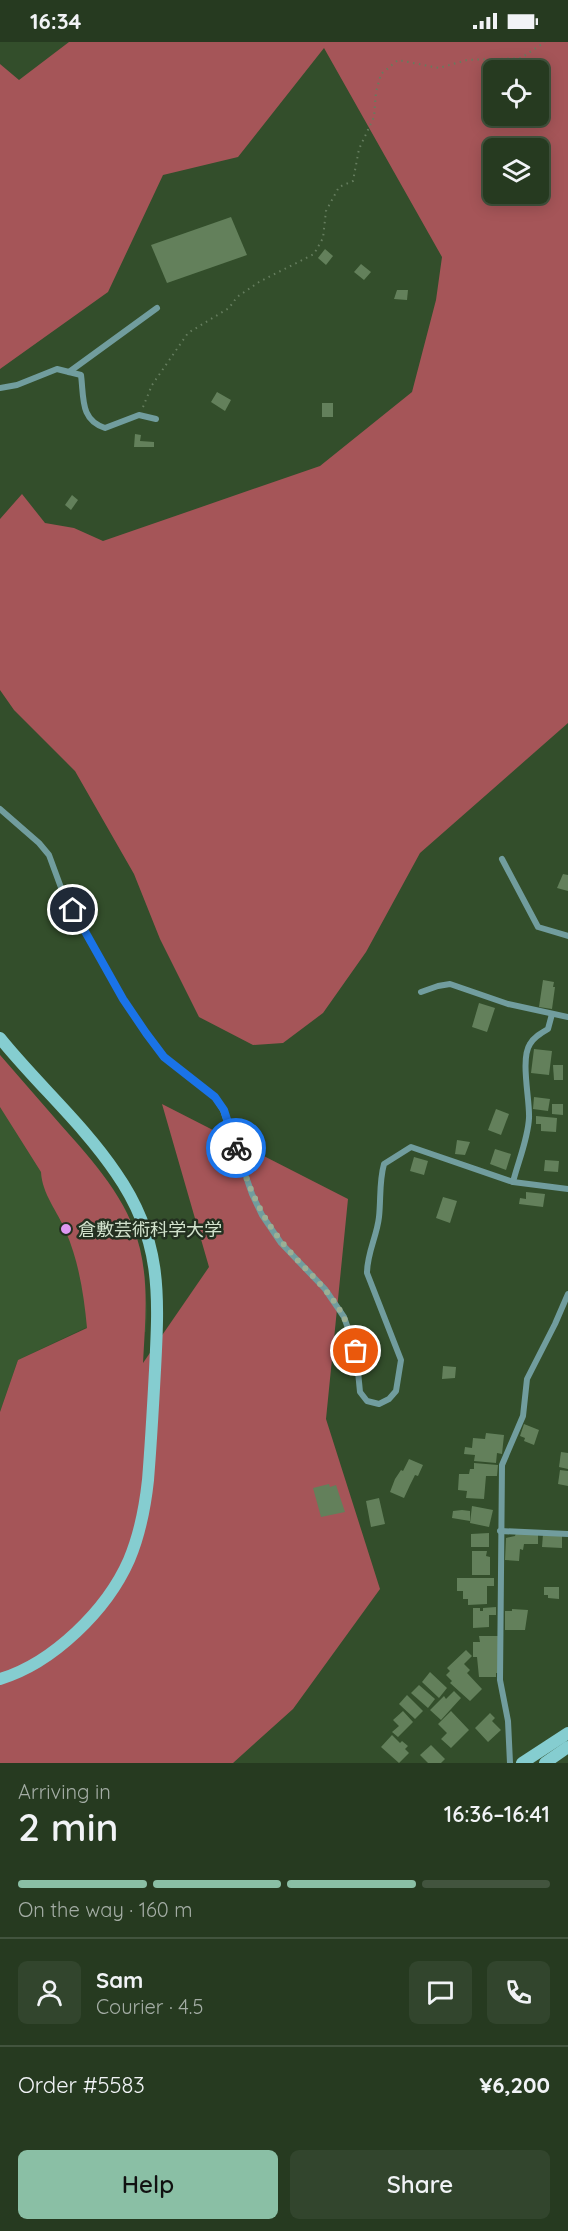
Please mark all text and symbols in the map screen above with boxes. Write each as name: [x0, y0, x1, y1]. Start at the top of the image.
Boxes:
text: 16:34: [30, 7, 81, 35]
map controls: [483, 60, 549, 204]
button: locate: [483, 60, 549, 126]
button: layers: [483, 138, 549, 204]
pin: [47, 884, 98, 935]
icon: home: [56, 893, 89, 926]
courier: [206, 1118, 266, 1178]
icon: bike: [220, 1132, 253, 1165]
place label: 倉敷芸術科学大学: [78, 1218, 222, 1241]
marker: 倉敷芸術科学大学: [59, 1222, 73, 1236]
pin: [330, 1325, 381, 1376]
icon: bag: [339, 1334, 372, 1367]
text: Arriving in: [18, 1779, 111, 1804]
text: 16:36–16:41: [444, 1800, 550, 1828]
text: 2 min: [18, 1802, 119, 1851]
text: On the way · 160 m: [18, 1897, 192, 1922]
button: person: [18, 1961, 81, 2024]
button: chat: [409, 1961, 472, 2024]
button: phone: [487, 1961, 550, 2024]
text: Sam: [96, 1966, 143, 1994]
text: Courier · 4.5: [96, 1994, 203, 2019]
text: Order #5583: [18, 2071, 145, 2099]
text: ¥6,200: [479, 2071, 550, 2099]
button: Help: [18, 2150, 278, 2219]
button: Share: [290, 2150, 550, 2219]

